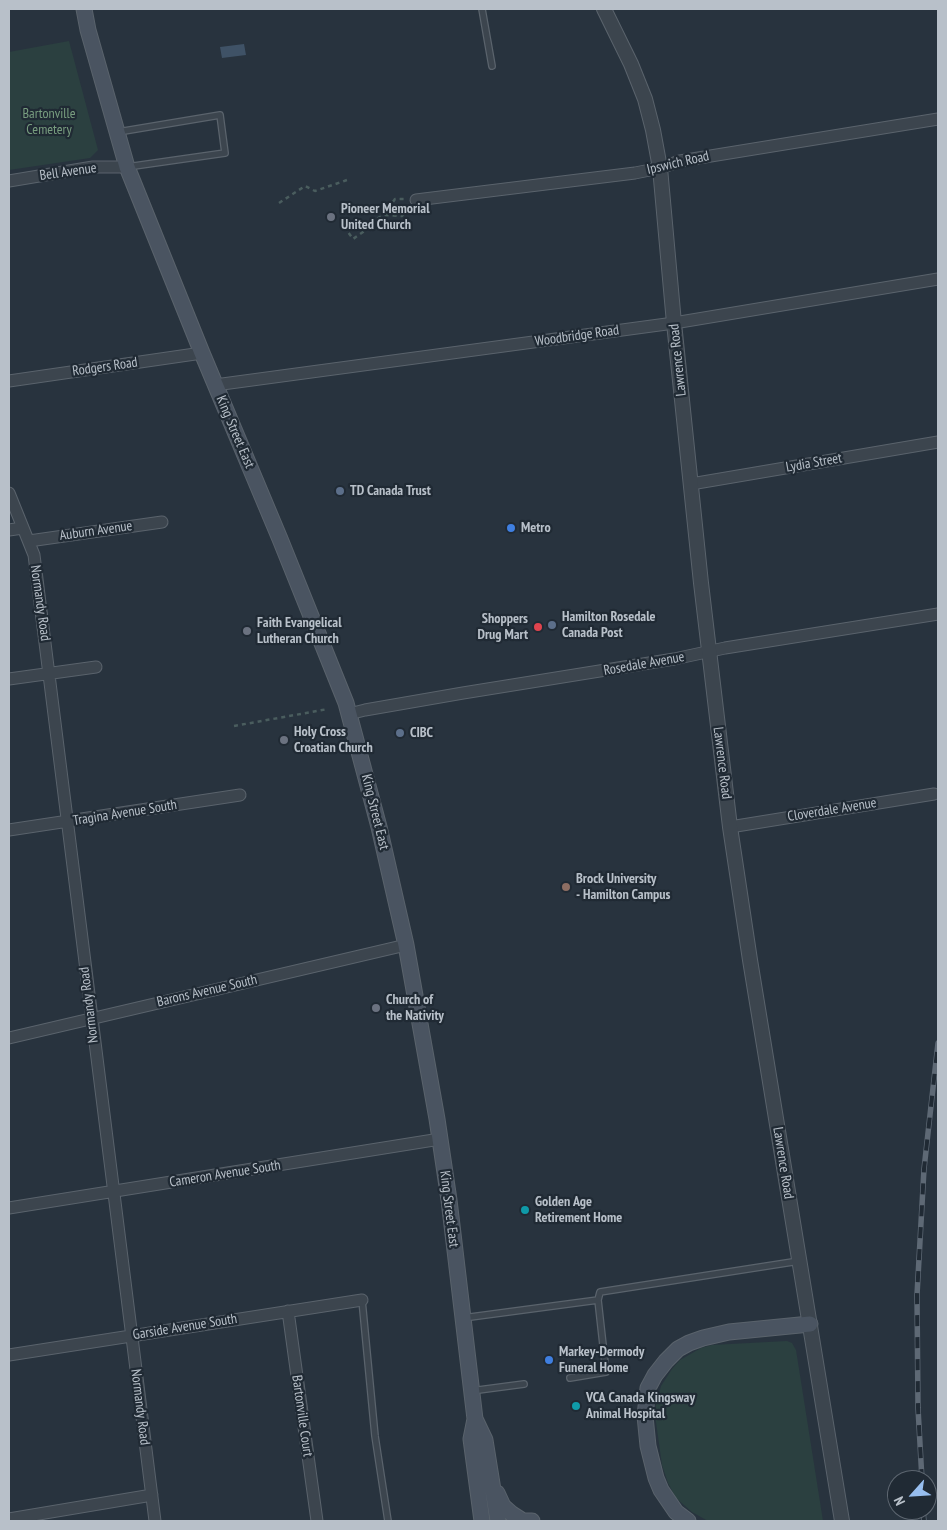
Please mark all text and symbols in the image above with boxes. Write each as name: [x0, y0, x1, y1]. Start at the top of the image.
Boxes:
park label: Bartonville Cemetery: [22, 106, 76, 138]
street label: Ipswich Road: [645, 148, 711, 178]
street label: Bell Avenue: [38, 160, 98, 184]
place label: Pioneer Memorial United Church: [341, 201, 430, 233]
marker: Pioneer Memorial United Church: [325, 211, 337, 223]
street label: Woodbridge Road: [534, 322, 620, 350]
street label: Lawrence Road: [666, 323, 690, 397]
street label: Rodgers Road: [71, 354, 139, 380]
street label: King Street East: [212, 393, 258, 471]
street label: Lydia Street: [785, 450, 843, 476]
place label: TD Canada Trust: [350, 483, 431, 499]
marker: TD Canada Trust: [334, 485, 346, 497]
street label: Auburn Avenue: [59, 518, 133, 544]
place label: Metro: [521, 520, 551, 536]
marker: Metro: [505, 522, 517, 534]
street label: Normandy Road: [26, 564, 54, 642]
place label: Hamilton Rosedale Canada Post: [562, 609, 656, 642]
place label: Shoppers Drug Mart: [477, 611, 528, 644]
place label: Faith Evangelical Lutheran Church: [257, 615, 342, 648]
marker: Hamilton Rosedale Canada Post: [546, 619, 558, 631]
marker: Shoppers Drug Mart: [532, 621, 544, 633]
marker: Faith Evangelical Lutheran Church: [241, 625, 253, 637]
street label: Rosedale Avenue: [602, 649, 686, 679]
place label: Holy Cross Croatian Church: [294, 724, 373, 756]
place label: CIBC: [410, 725, 433, 741]
street label: Lawrence Road: [709, 726, 735, 800]
marker: CIBC: [394, 727, 406, 739]
marker: Holy Cross Croatian Church: [278, 734, 290, 746]
street label: King Street East: [358, 772, 392, 852]
street label: Cloverdale Avenue: [786, 795, 878, 825]
street label: Tragina Avenue South: [72, 797, 178, 829]
place label: Brock University - Hamilton Campus: [576, 871, 670, 904]
marker: Brock University - Hamilton Campus: [560, 881, 572, 893]
street label: Normandy Road: [76, 966, 102, 1044]
street label: Barons Avenue South: [155, 971, 259, 1011]
place label: Church of the Nativity: [386, 992, 444, 1024]
marker: Church of the Nativity: [370, 1002, 382, 1014]
street label: Lawrence Road: [769, 1126, 797, 1200]
street label: Cameron Avenue South: [168, 1157, 282, 1191]
street label: King Street East: [436, 1170, 462, 1248]
place label: Golden Age Retirement Home: [535, 1194, 622, 1226]
marker: Golden Age Retirement Home: [519, 1204, 531, 1216]
street label: Garside Avenue South: [132, 1310, 238, 1344]
place label: Markey-Dermody Funeral Home: [559, 1344, 644, 1376]
marker: Markey-Dermody Funeral Home: [543, 1354, 555, 1366]
street label: Normandy Road: [127, 1368, 153, 1446]
street label: Bartonville Court: [288, 1374, 316, 1458]
place label: VCA Canada Kingsway Animal Hospital: [586, 1390, 695, 1422]
marker: VCA Canada Kingsway Animal Hospital: [570, 1400, 582, 1412]
north arrow: [887, 1470, 937, 1520]
text: N: [890, 1494, 909, 1508]

